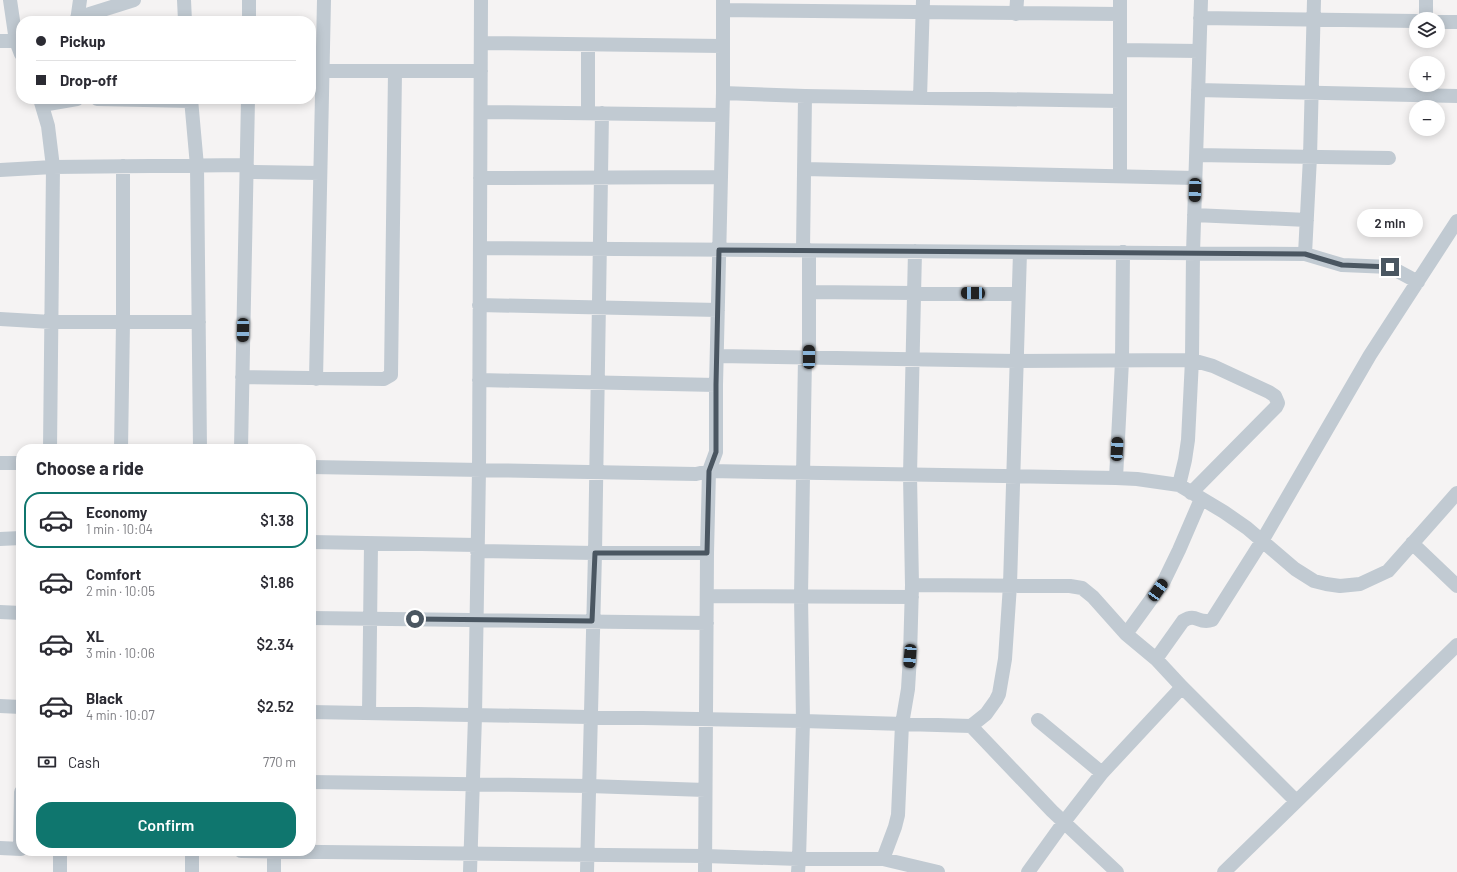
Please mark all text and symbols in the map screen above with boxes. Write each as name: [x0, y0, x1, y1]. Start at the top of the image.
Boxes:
map controls: [1409, 12, 1445, 136]
button: layers: [1409, 12, 1445, 48]
text: Pickup: [60, 32, 106, 50]
button: +: [1409, 56, 1445, 92]
text: Drop-off: [60, 71, 118, 89]
button: −: [1409, 100, 1445, 136]
car: [1189, 178, 1201, 202]
callout: 2 min: [1357, 209, 1423, 237]
text: 2 min: [1375, 215, 1405, 231]
route end: [1381, 258, 1399, 276]
car: [961, 287, 985, 299]
car: [237, 318, 249, 342]
car: [803, 345, 815, 369]
car: [1110, 437, 1124, 461]
text: Choose a ride: [36, 457, 144, 479]
icon: car: [38, 502, 74, 538]
text: Economy: [86, 503, 147, 521]
text: $1.38: [260, 511, 294, 529]
text: 1 min · 10:04: [86, 521, 153, 537]
icon: car: [38, 564, 74, 600]
text: Comfort: [86, 565, 141, 583]
text: $1.86: [260, 573, 294, 591]
car: [1146, 577, 1170, 603]
text: 2 min · 10:05: [86, 583, 155, 599]
route start: [406, 610, 424, 628]
icon: car: [38, 626, 74, 662]
text: XL: [86, 627, 104, 645]
text: $2.34: [256, 635, 294, 653]
car: [903, 644, 917, 668]
text: 3 min · 10:06: [86, 645, 155, 661]
icon: car: [38, 688, 74, 724]
text: Black: [86, 689, 123, 707]
text: $2.52: [257, 697, 294, 715]
text: 4 min · 10:07: [86, 707, 155, 723]
icon: cash: [36, 751, 58, 773]
text: Cash: [68, 753, 100, 771]
text: 770 m: [263, 754, 296, 770]
button: Confirm: [36, 802, 296, 848]

